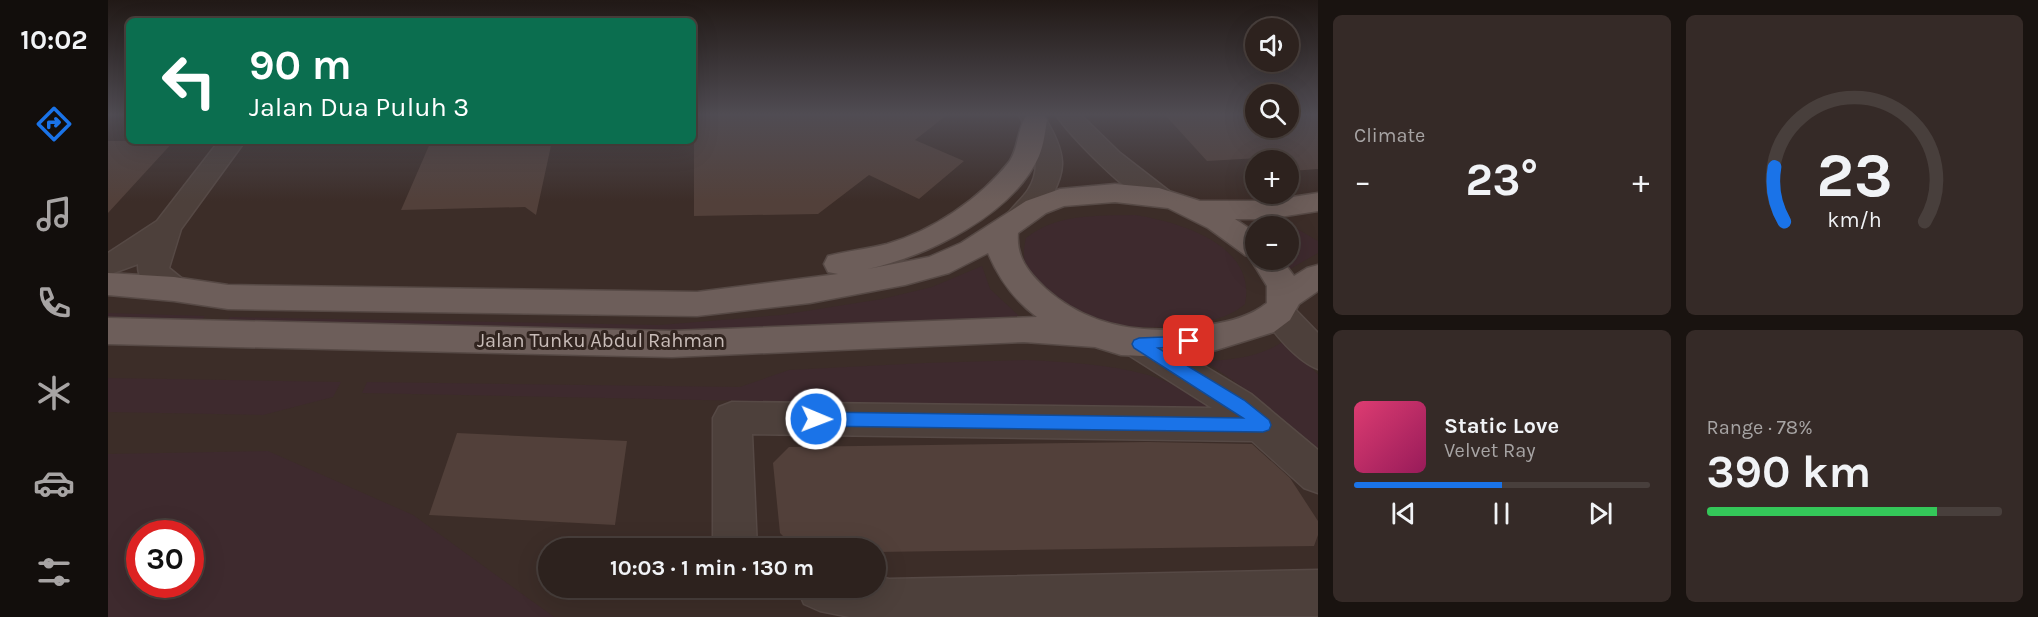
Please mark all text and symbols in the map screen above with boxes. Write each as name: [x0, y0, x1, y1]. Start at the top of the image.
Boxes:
map controls: [1245, 18, 1299, 270]
button: sound: [1245, 18, 1299, 72]
text: 10:02: [20, 24, 88, 56]
text: 90 m: [249, 40, 352, 90]
icon: left: [150, 42, 228, 120]
button: search: [1245, 84, 1299, 138]
text: Jalan Dua Puluh 3: [249, 91, 469, 123]
icon: directions: [33, 103, 75, 145]
text: Climate: [1354, 124, 1425, 147]
text: 23: [1816, 139, 1893, 212]
button: +: [1245, 150, 1299, 204]
text: 23°: [1465, 154, 1538, 206]
text: −: [1354, 162, 1371, 200]
text: +: [1632, 162, 1649, 200]
icon: music: [33, 193, 75, 235]
text: km/h: [1827, 207, 1881, 232]
button: −: [1245, 216, 1299, 270]
icon: phone: [33, 282, 75, 324]
pin: [1163, 315, 1214, 366]
icon: arrive: [1172, 324, 1205, 357]
street label: Jalan Tunku Abdul Rahman: [477, 329, 725, 352]
icon: climate: [33, 372, 75, 414]
position arrow: [784, 387, 848, 451]
text: Static Love: [1444, 413, 1559, 439]
text: Range · 78%: [1707, 416, 1813, 439]
text: Velvet Ray: [1444, 439, 1536, 462]
text: 390 km: [1707, 446, 1871, 498]
icon: car: [33, 462, 75, 504]
icon: previous: [1387, 497, 1420, 530]
icon: pause: [1485, 497, 1518, 530]
icon: next: [1584, 497, 1617, 530]
speed limit sign: 30: [126, 520, 204, 598]
icon: filters: [33, 551, 75, 593]
text: 10:03 · 1 min · 130 m: [610, 555, 814, 581]

